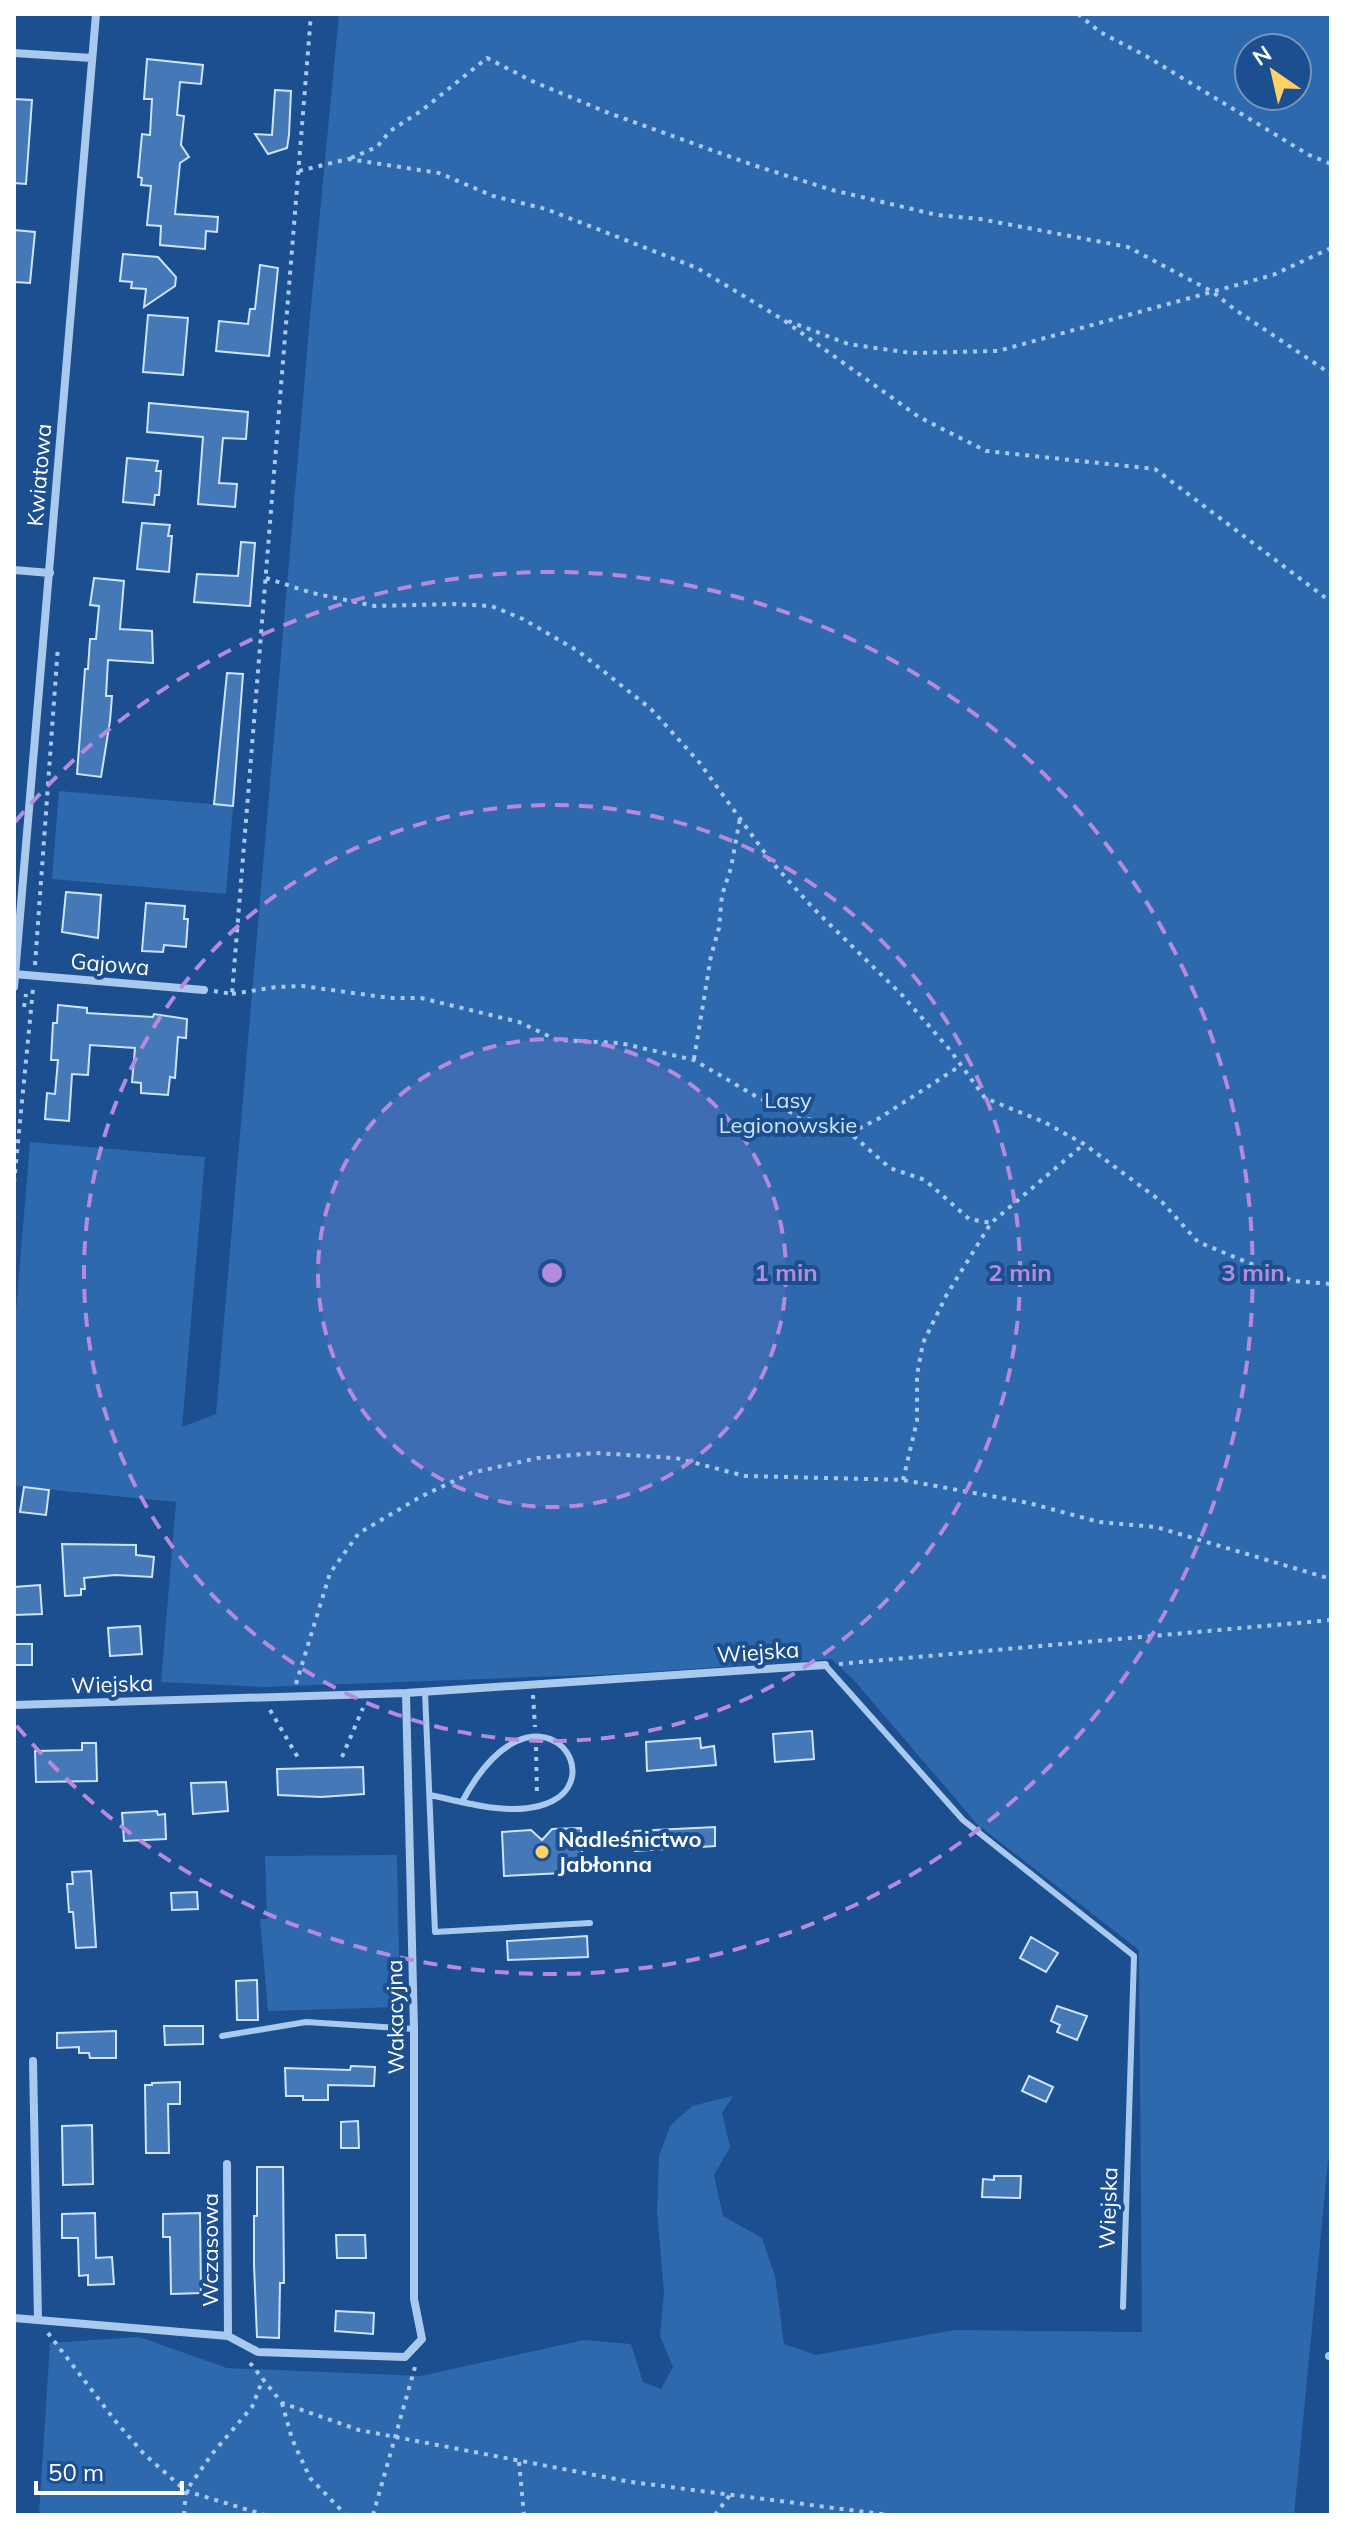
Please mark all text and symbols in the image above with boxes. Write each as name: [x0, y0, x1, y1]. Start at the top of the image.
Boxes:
north arrow: [1233, 32, 1313, 112]
text: N: [1247, 39, 1277, 72]
street label: Kwiatowa: [21, 422, 57, 528]
street label: Gajowa: [69, 947, 151, 981]
park label: Lasy Legionowskie: [719, 1086, 857, 1139]
text: 1 min: [754, 1257, 818, 1287]
text: 2 min: [988, 1257, 1052, 1287]
text: 3 min: [1221, 1257, 1285, 1287]
centre of rings: [538, 1259, 566, 1287]
street label: Wiejska: [716, 1635, 800, 1669]
street label: Wiejska: [70, 1669, 154, 1699]
place label: Nadleśnictwo Jabłonna: [558, 1825, 702, 1878]
marker: Nadleśnictwo Jabłonna: [533, 1843, 551, 1861]
street label: Wakacyjna: [380, 1959, 410, 2075]
street label: Wiejska: [1093, 2166, 1123, 2250]
street label: Wczasowa: [196, 2193, 224, 2307]
scale bar: [36, 2445, 182, 2495]
text: 50 m: [48, 2457, 104, 2487]

